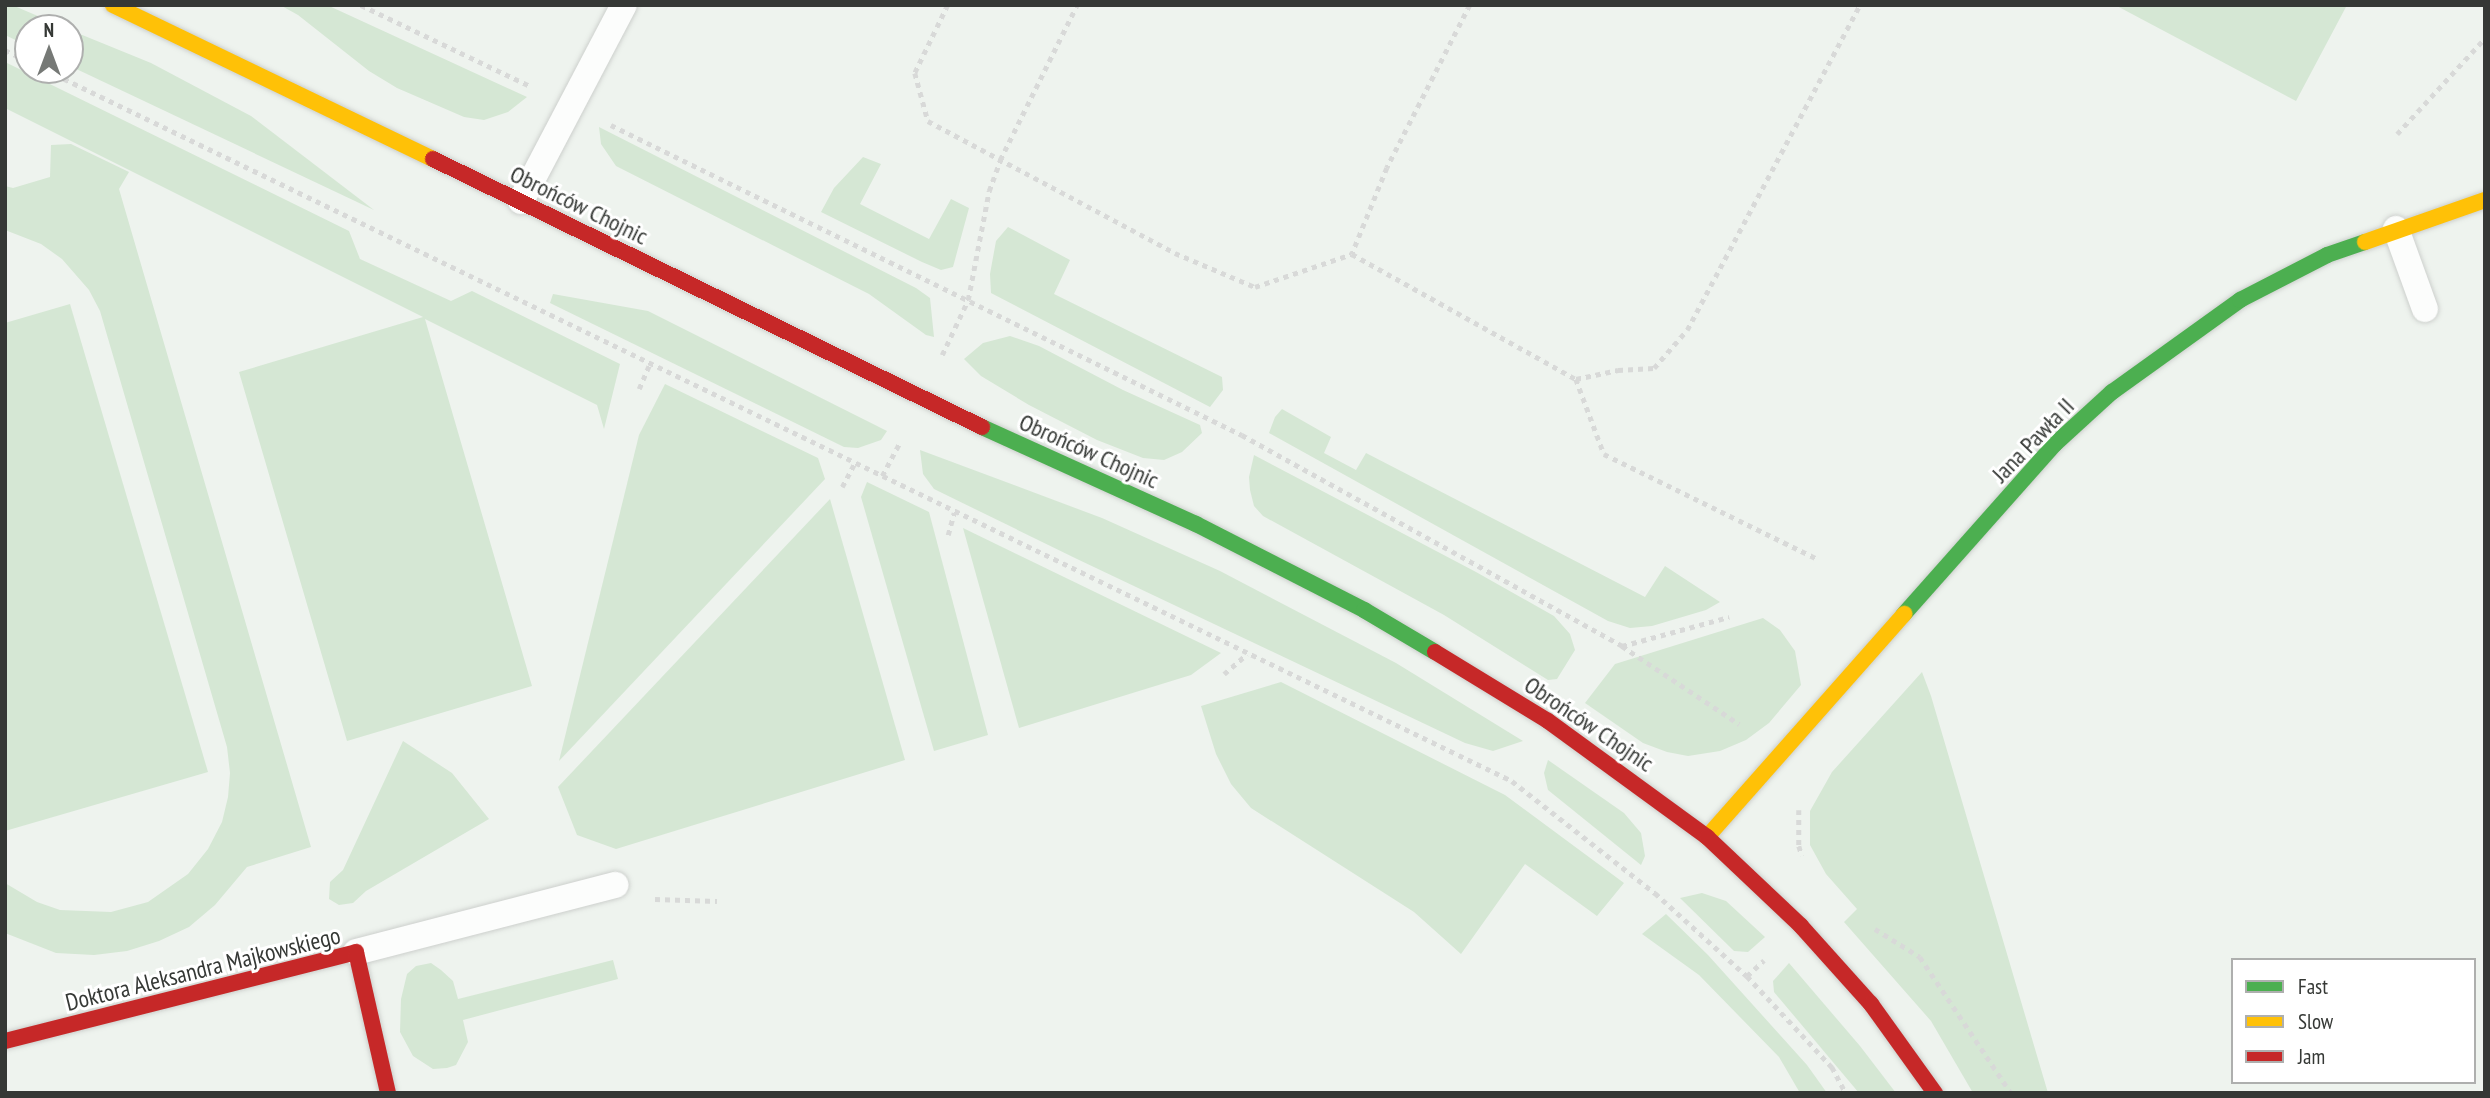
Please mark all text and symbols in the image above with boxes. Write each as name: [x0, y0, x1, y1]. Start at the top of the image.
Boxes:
north arrow: [14, 14, 84, 84]
text: N: [44, 18, 54, 42]
street label: Obrońców Chojnic: [505, 159, 653, 251]
street label: Jana Pawła II: [1986, 392, 2080, 488]
street label: Obrońców Chojnic: [1015, 407, 1163, 495]
street label: Obrońców Chojnic: [1519, 670, 1659, 778]
street label: Doktora Aleksandra Majkowskiego: [62, 921, 344, 1017]
legend: [2231, 958, 2476, 1084]
text: Fast: [2298, 973, 2328, 1000]
text: Slow: [2298, 1008, 2333, 1035]
text: Jam: [2298, 1043, 2325, 1070]

